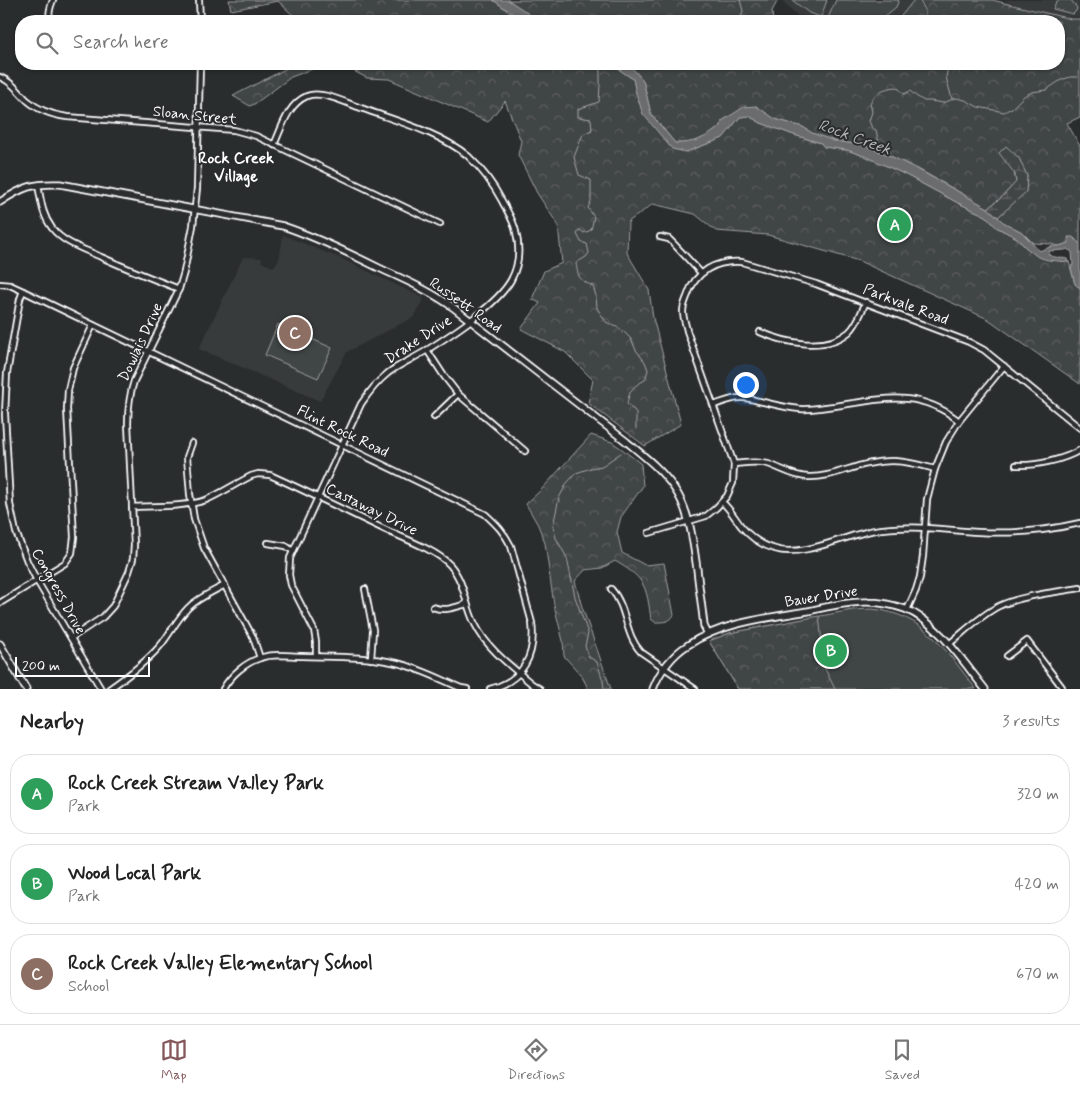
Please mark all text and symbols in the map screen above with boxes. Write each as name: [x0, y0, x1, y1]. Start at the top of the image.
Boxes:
search box: [15, 15, 1065, 70]
icon: search: [33, 29, 61, 57]
text: Search here: [73, 30, 169, 55]
street label: Sloan Street: [152, 102, 238, 130]
water label: Rock Creek: [815, 115, 894, 160]
district label: Rock Creek Village: [198, 148, 274, 188]
pin: A: [879, 206, 911, 244]
street label: Russett Road: [425, 273, 506, 338]
street label: Parkvale Road: [860, 280, 951, 330]
street label: Dowlais Drive: [114, 300, 168, 385]
street label: Drake Drive: [381, 311, 456, 369]
pin: C: [279, 314, 311, 352]
your location: [733, 372, 759, 398]
street label: Flint Rock Road: [293, 401, 392, 463]
street label: Castaway Drive: [322, 479, 421, 541]
street label: Congress Drive: [25, 545, 90, 639]
street label: Bauer Drive: [783, 581, 859, 613]
pin: B: [815, 632, 847, 670]
scale bar: [15, 654, 150, 677]
text: 200 m: [22, 657, 60, 675]
text: Nearby: [20, 708, 84, 736]
text: 3 results: [1002, 711, 1060, 732]
text: Rock Creek Stream Valley Park: [68, 771, 324, 796]
text: A: [32, 784, 42, 805]
text: 320 m: [1017, 784, 1059, 805]
text: Park: [68, 796, 100, 817]
text: Wood Local Park: [68, 861, 201, 886]
text: B: [32, 874, 42, 895]
text: 420 m: [1015, 874, 1059, 895]
text: Park: [68, 886, 100, 907]
text: Rock Creek Valley Elementary School: [68, 951, 373, 976]
text: C: [31, 964, 43, 985]
text: 670 m: [1016, 964, 1059, 985]
text: School: [68, 976, 109, 997]
tab: Map: [160, 1036, 188, 1084]
tab: Directions: [508, 1036, 565, 1084]
tab: Saved: [885, 1036, 920, 1084]

